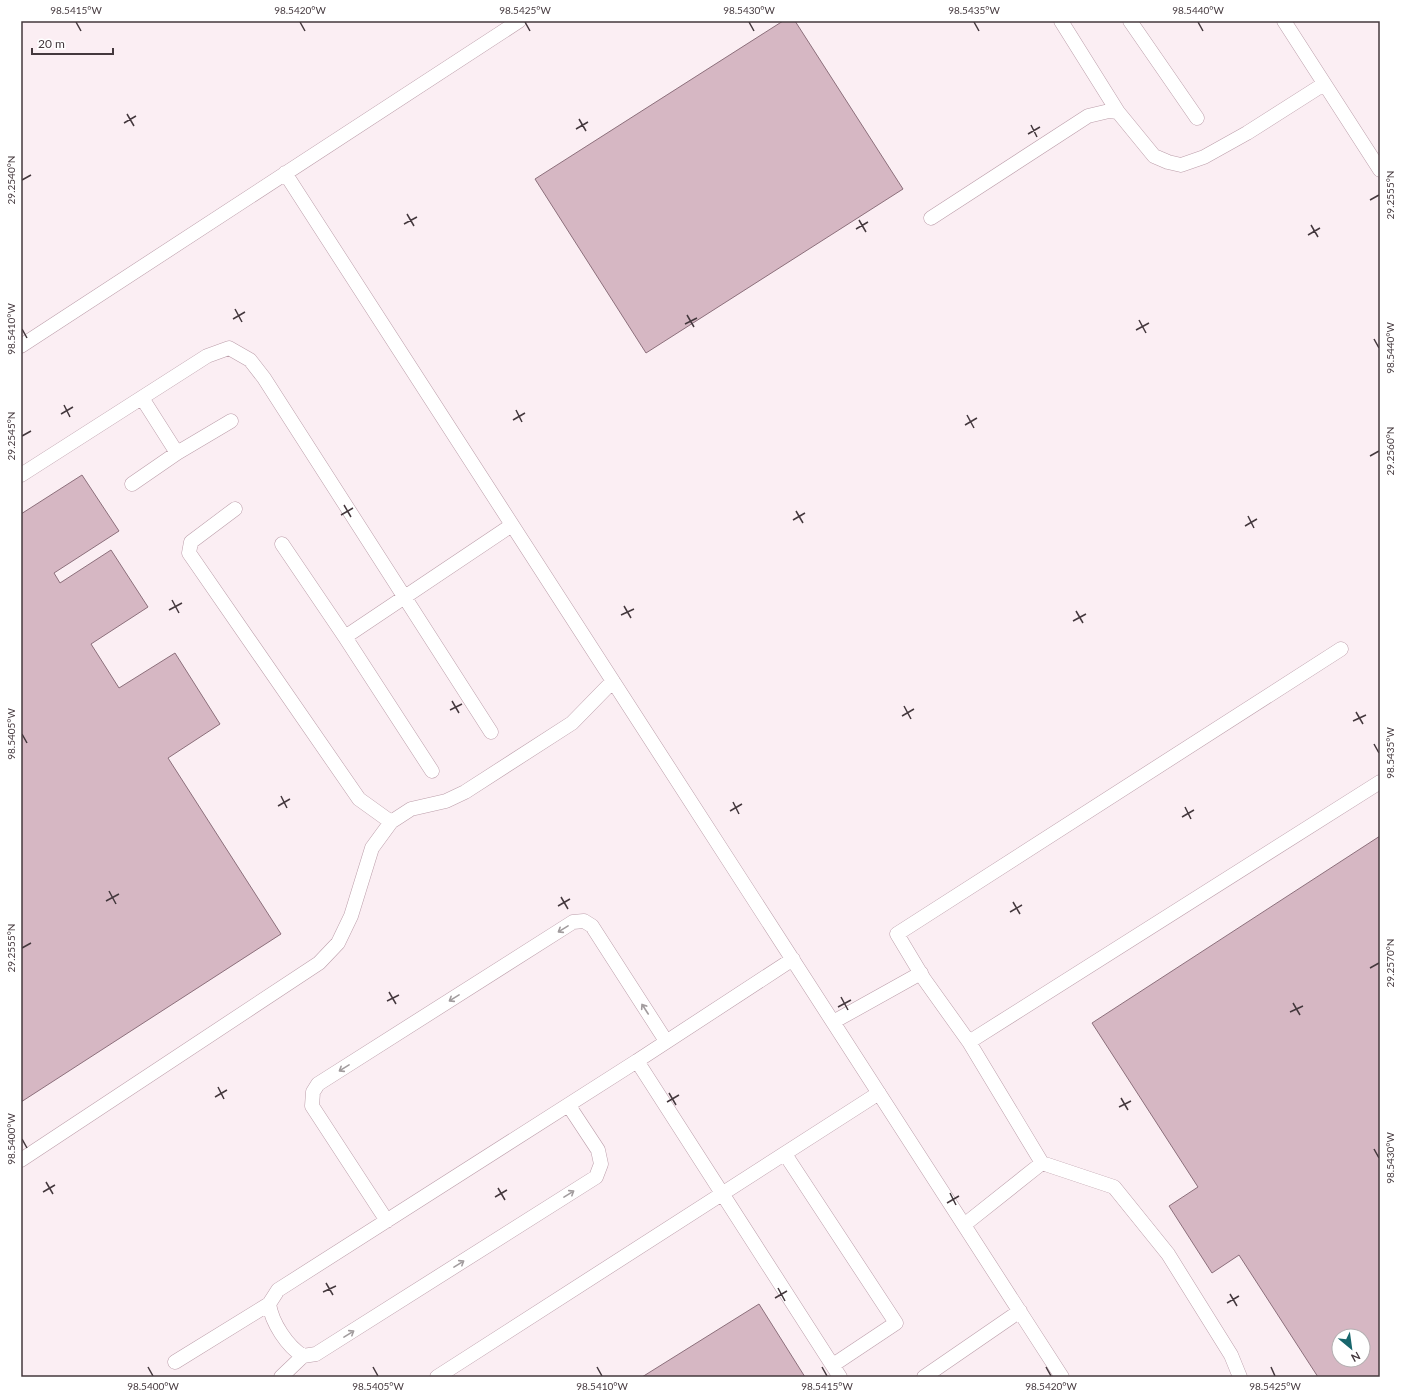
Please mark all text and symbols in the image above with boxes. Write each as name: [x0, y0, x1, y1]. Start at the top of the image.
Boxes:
text: 98.5415°W: [50, 4, 102, 16]
text: 98.5420°W: [274, 4, 326, 16]
text: 98.5425°W: [499, 4, 551, 16]
text: 98.5430°W: [723, 4, 775, 16]
text: 98.5435°W: [948, 4, 1000, 16]
text: 98.5440°W: [1172, 4, 1224, 16]
scale bar: [32, 30, 113, 56]
text: 20 m: [38, 36, 65, 51]
text: 29.2540°N: [5, 156, 17, 204]
text: 29.2555°N: [1384, 171, 1396, 219]
text: 98.5410°W: [5, 303, 17, 355]
text: 98.5440°W: [1384, 322, 1396, 374]
text: 29.2545°N: [5, 412, 17, 460]
text: 29.2560°N: [1384, 427, 1396, 475]
text: 98.5405°W: [5, 708, 17, 760]
text: 98.5435°W: [1384, 727, 1396, 779]
text: 29.2555°N: [5, 924, 17, 972]
one-way arrow: [558, 924, 569, 933]
text: 29.2570°N: [1384, 939, 1396, 987]
one-way arrow: [448, 994, 459, 1002]
one-way arrow: [641, 1003, 649, 1014]
one-way arrow: [338, 1064, 350, 1072]
text: 98.5400°W: [5, 1113, 17, 1165]
text: 98.5430°W: [1384, 1132, 1396, 1184]
one-way arrow: [563, 1190, 574, 1199]
one-way arrow: [453, 1260, 464, 1268]
north arrow: [1331, 1328, 1371, 1368]
one-way arrow: [343, 1329, 355, 1337]
text: N: [1349, 1349, 1363, 1365]
text: 98.5400°W: [127, 1380, 179, 1392]
text: 98.5405°W: [352, 1380, 404, 1392]
text: 98.5410°W: [576, 1380, 628, 1392]
text: 98.5415°W: [801, 1380, 853, 1392]
text: 98.5420°W: [1025, 1380, 1077, 1392]
text: 98.5425°W: [1249, 1380, 1301, 1392]

